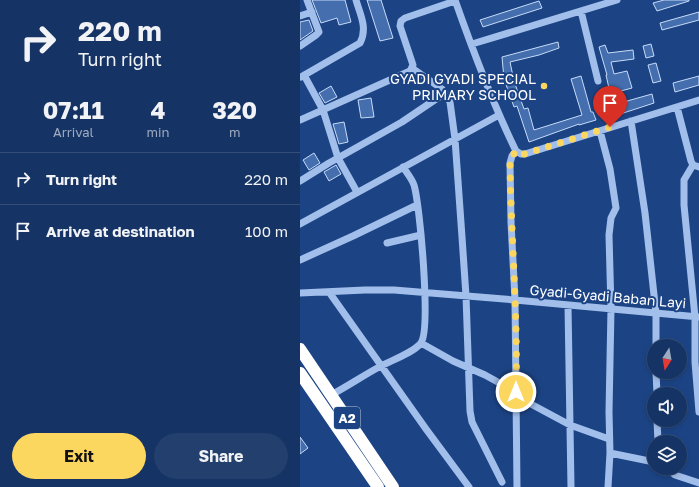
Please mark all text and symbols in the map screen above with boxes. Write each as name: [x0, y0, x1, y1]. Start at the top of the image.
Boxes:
text: 220 m: [78, 14, 162, 47]
icon: right: [12, 16, 64, 68]
text: Turn right: [78, 48, 162, 70]
place label: GYADI GYADI SPECIAL PRIMARY SCHOOL: [390, 70, 536, 103]
marker: GYADI GYADI SPECIAL PRIMARY SCHOOL: [539, 81, 549, 91]
pin: [593, 86, 627, 127]
icon: arrive: [599, 92, 621, 114]
text: 07:11: [43, 95, 104, 124]
text: 4: [151, 95, 166, 124]
text: 320: [212, 95, 257, 124]
text: Arrival: [53, 124, 94, 140]
text: min: [147, 124, 170, 140]
text: m: [229, 124, 241, 140]
icon: right: [12, 168, 34, 190]
text: Turn right: [46, 170, 117, 188]
text: 220 m: [244, 170, 288, 188]
icon: arrive: [12, 220, 34, 242]
text: Arrive at destination: [46, 222, 195, 240]
text: 100 m: [245, 222, 288, 240]
street label: Gyadi-Gyadi Baban Layi: [529, 281, 687, 311]
north arrow: [647, 339, 687, 379]
map controls: [647, 339, 687, 475]
position arrow: [495, 371, 537, 413]
button: sound: [647, 387, 687, 427]
road number: A2: [334, 407, 360, 429]
button: Exit: [12, 433, 146, 479]
button: Share: [154, 433, 288, 479]
button: layers: [647, 435, 687, 475]

